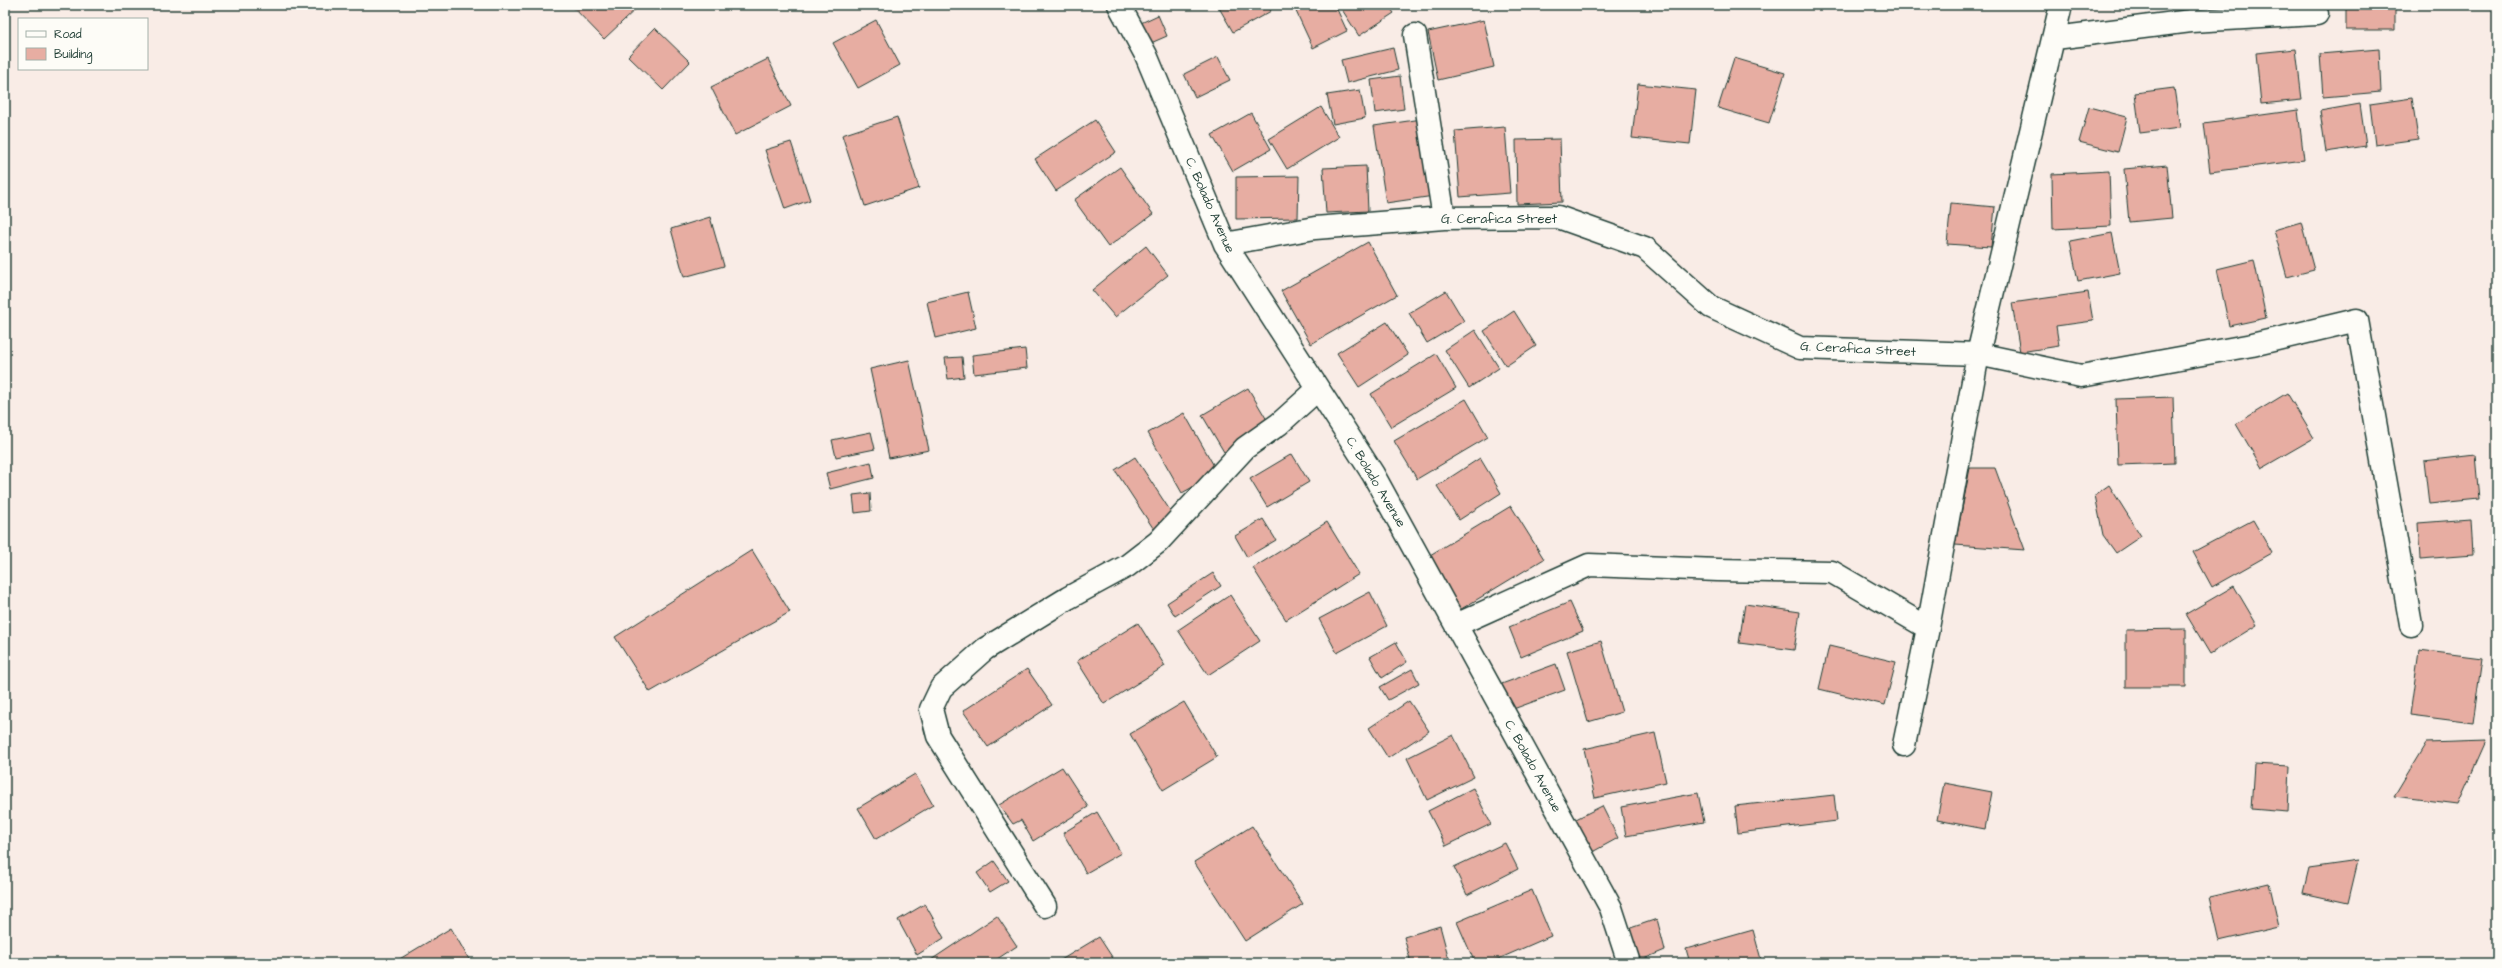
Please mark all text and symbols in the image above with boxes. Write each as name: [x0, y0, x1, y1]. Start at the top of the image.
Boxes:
legend: [18, 18, 148, 70]
text: Road: [54, 26, 82, 43]
text: Building: [54, 46, 92, 64]
street label: C. Bolado Avenue: [1181, 154, 1239, 256]
street label: G. Cerafica Street: [1441, 210, 1558, 228]
street label: G. Cerafica Street: [1800, 337, 1917, 361]
street label: C. Bolado Avenue: [1342, 433, 1410, 531]
street label: C. Bolado Avenue: [1500, 717, 1566, 815]

